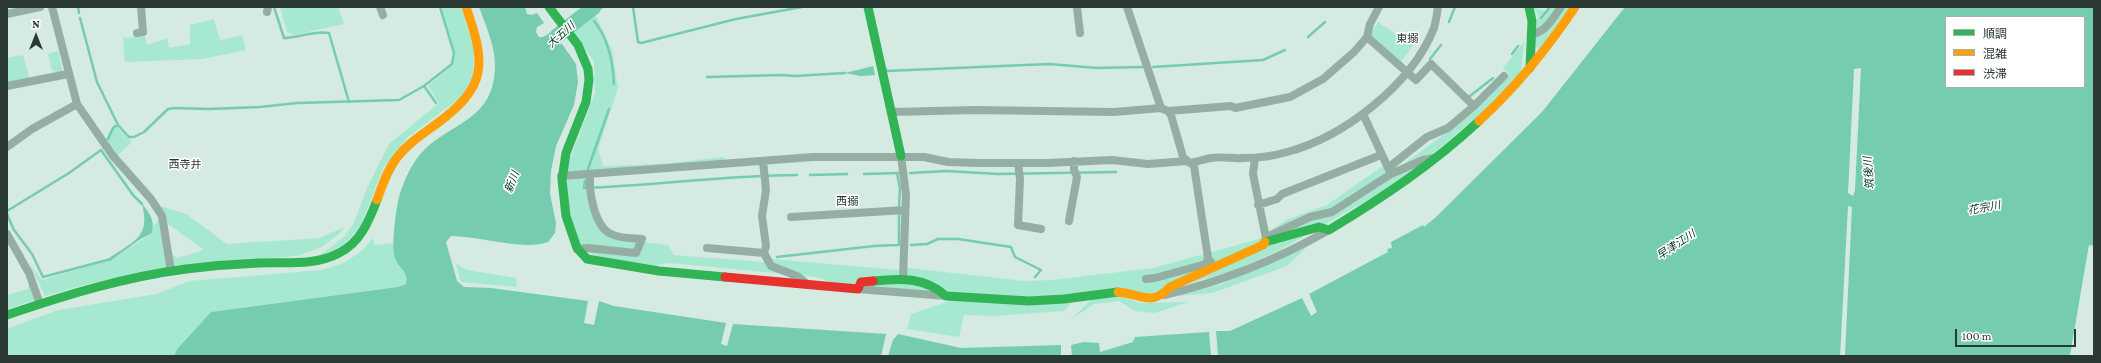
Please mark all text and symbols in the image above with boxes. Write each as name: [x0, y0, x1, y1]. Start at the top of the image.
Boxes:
north arrow: [16, 16, 56, 56]
legend: [1945, 16, 2085, 88]
text: N: [32, 18, 40, 30]
water label: 大五川: [544, 19, 578, 51]
text: 順調: [1983, 27, 2007, 41]
district label: 東搦: [1396, 32, 1418, 46]
text: 混雑: [1983, 47, 2007, 61]
text: 渋滞: [1983, 67, 2007, 81]
water label: 筑後川: [1861, 156, 1877, 190]
district label: 西寺井: [169, 158, 201, 172]
water label: 新川: [502, 169, 522, 195]
district label: 西搦: [836, 195, 858, 209]
water label: 花宗川: [1967, 199, 2001, 217]
water label: 早津江川: [1654, 227, 1698, 263]
scale bar: [1957, 321, 2078, 347]
text: 100 m: [1962, 329, 1991, 343]

